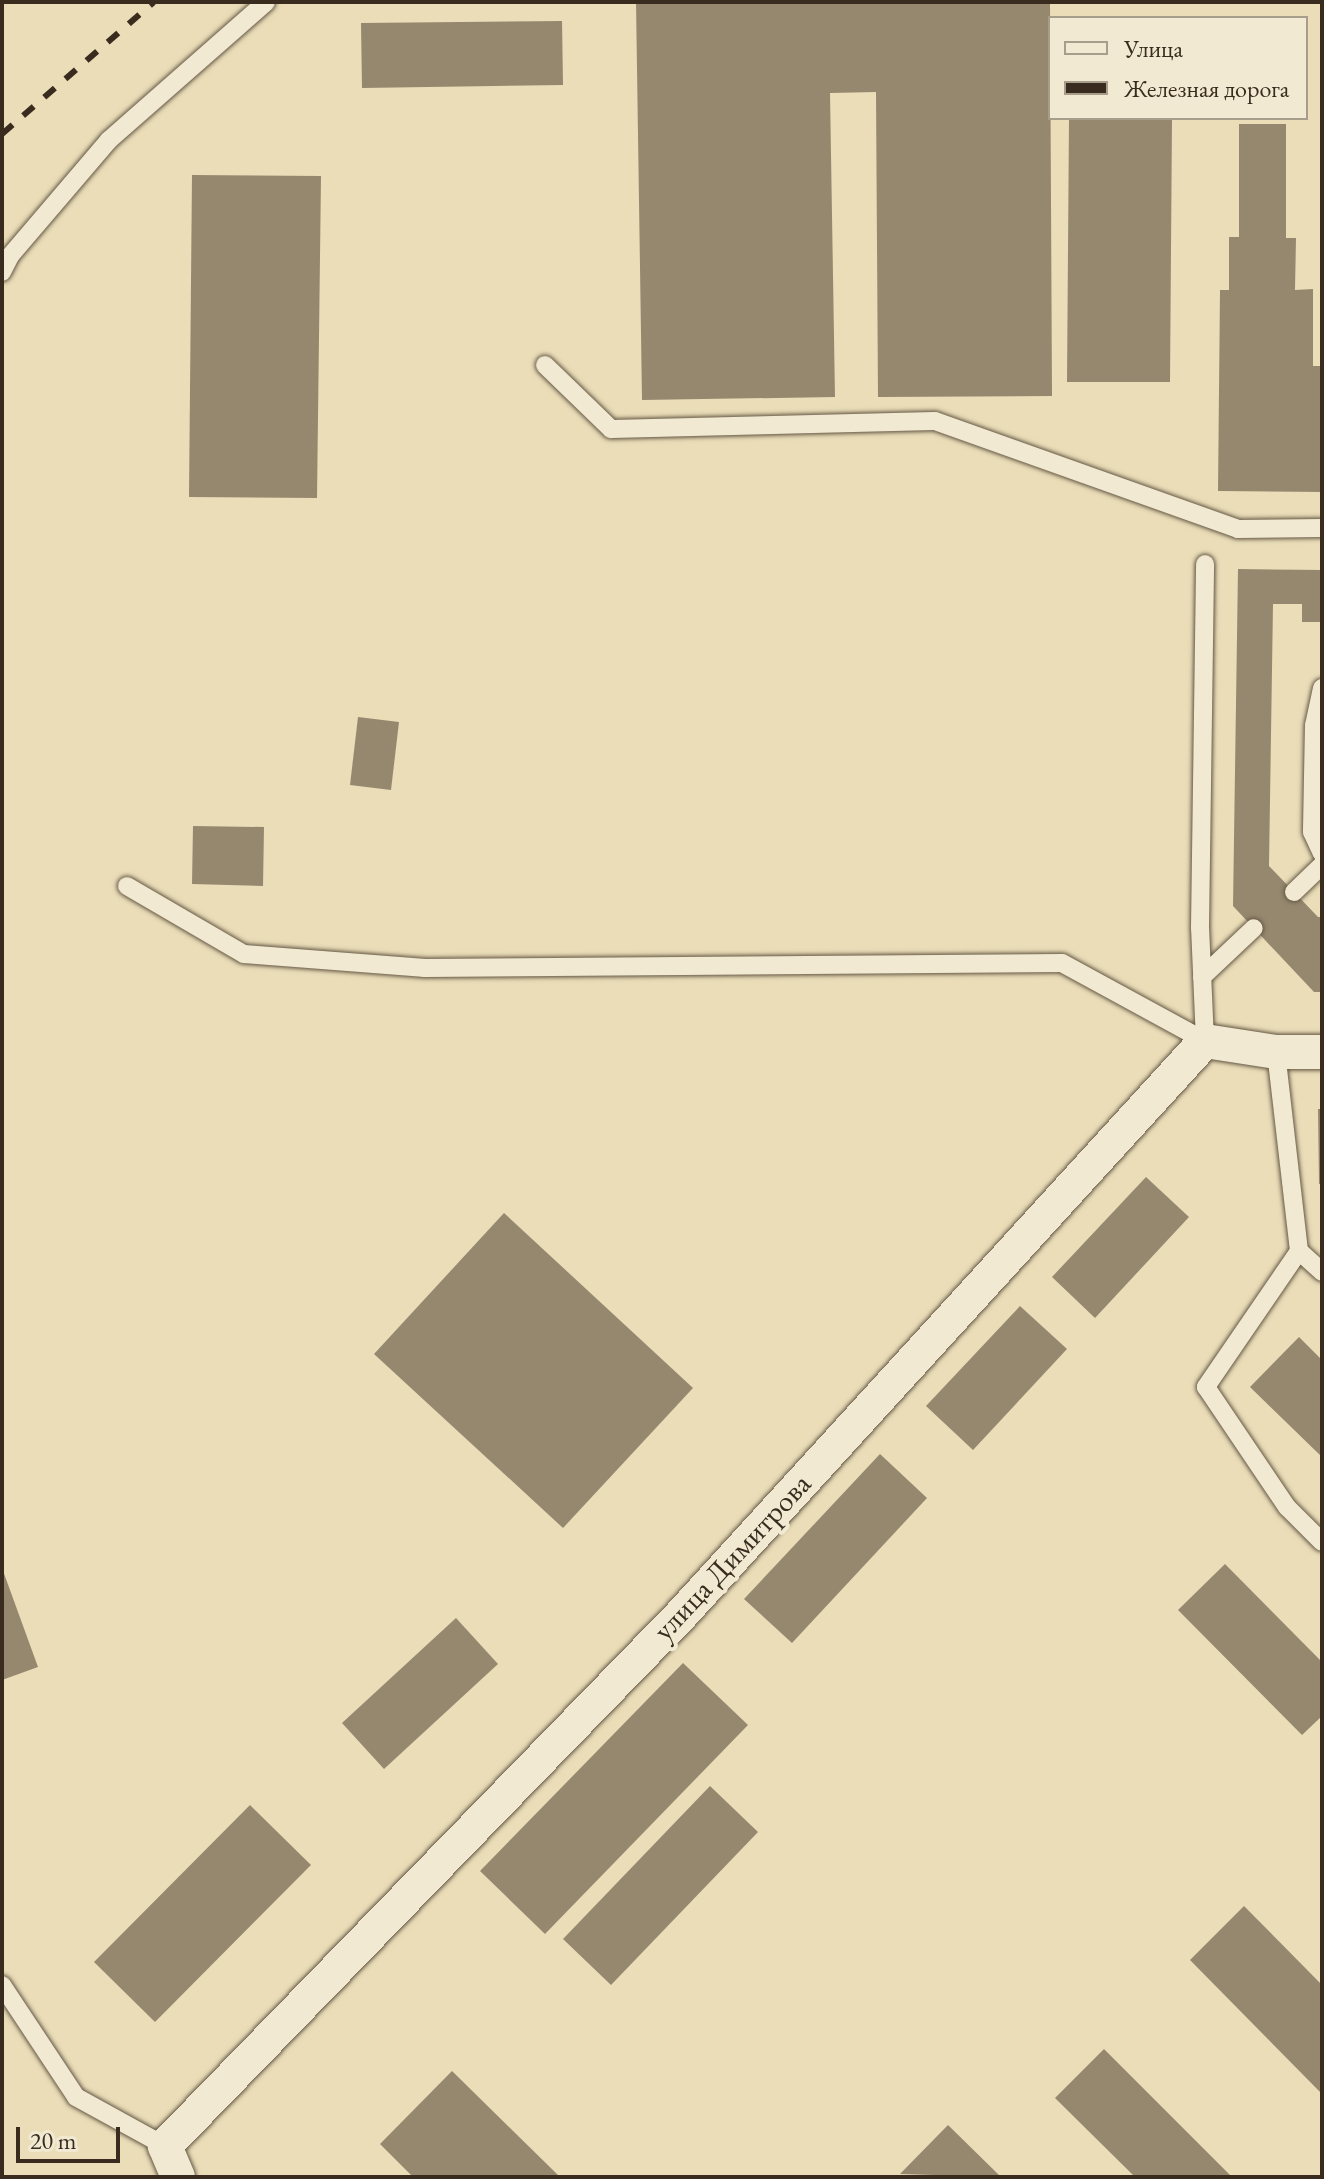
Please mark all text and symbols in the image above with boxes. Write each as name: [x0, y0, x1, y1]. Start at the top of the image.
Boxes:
legend: [1048, 16, 1308, 120]
text: Улица: [1124, 33, 1183, 64]
text: Железная дорога: [1124, 73, 1289, 104]
street label: улица Димитрова: [646, 1466, 818, 1648]
scale bar: [20, 2111, 124, 2161]
text: 20 m: [30, 2125, 77, 2156]

